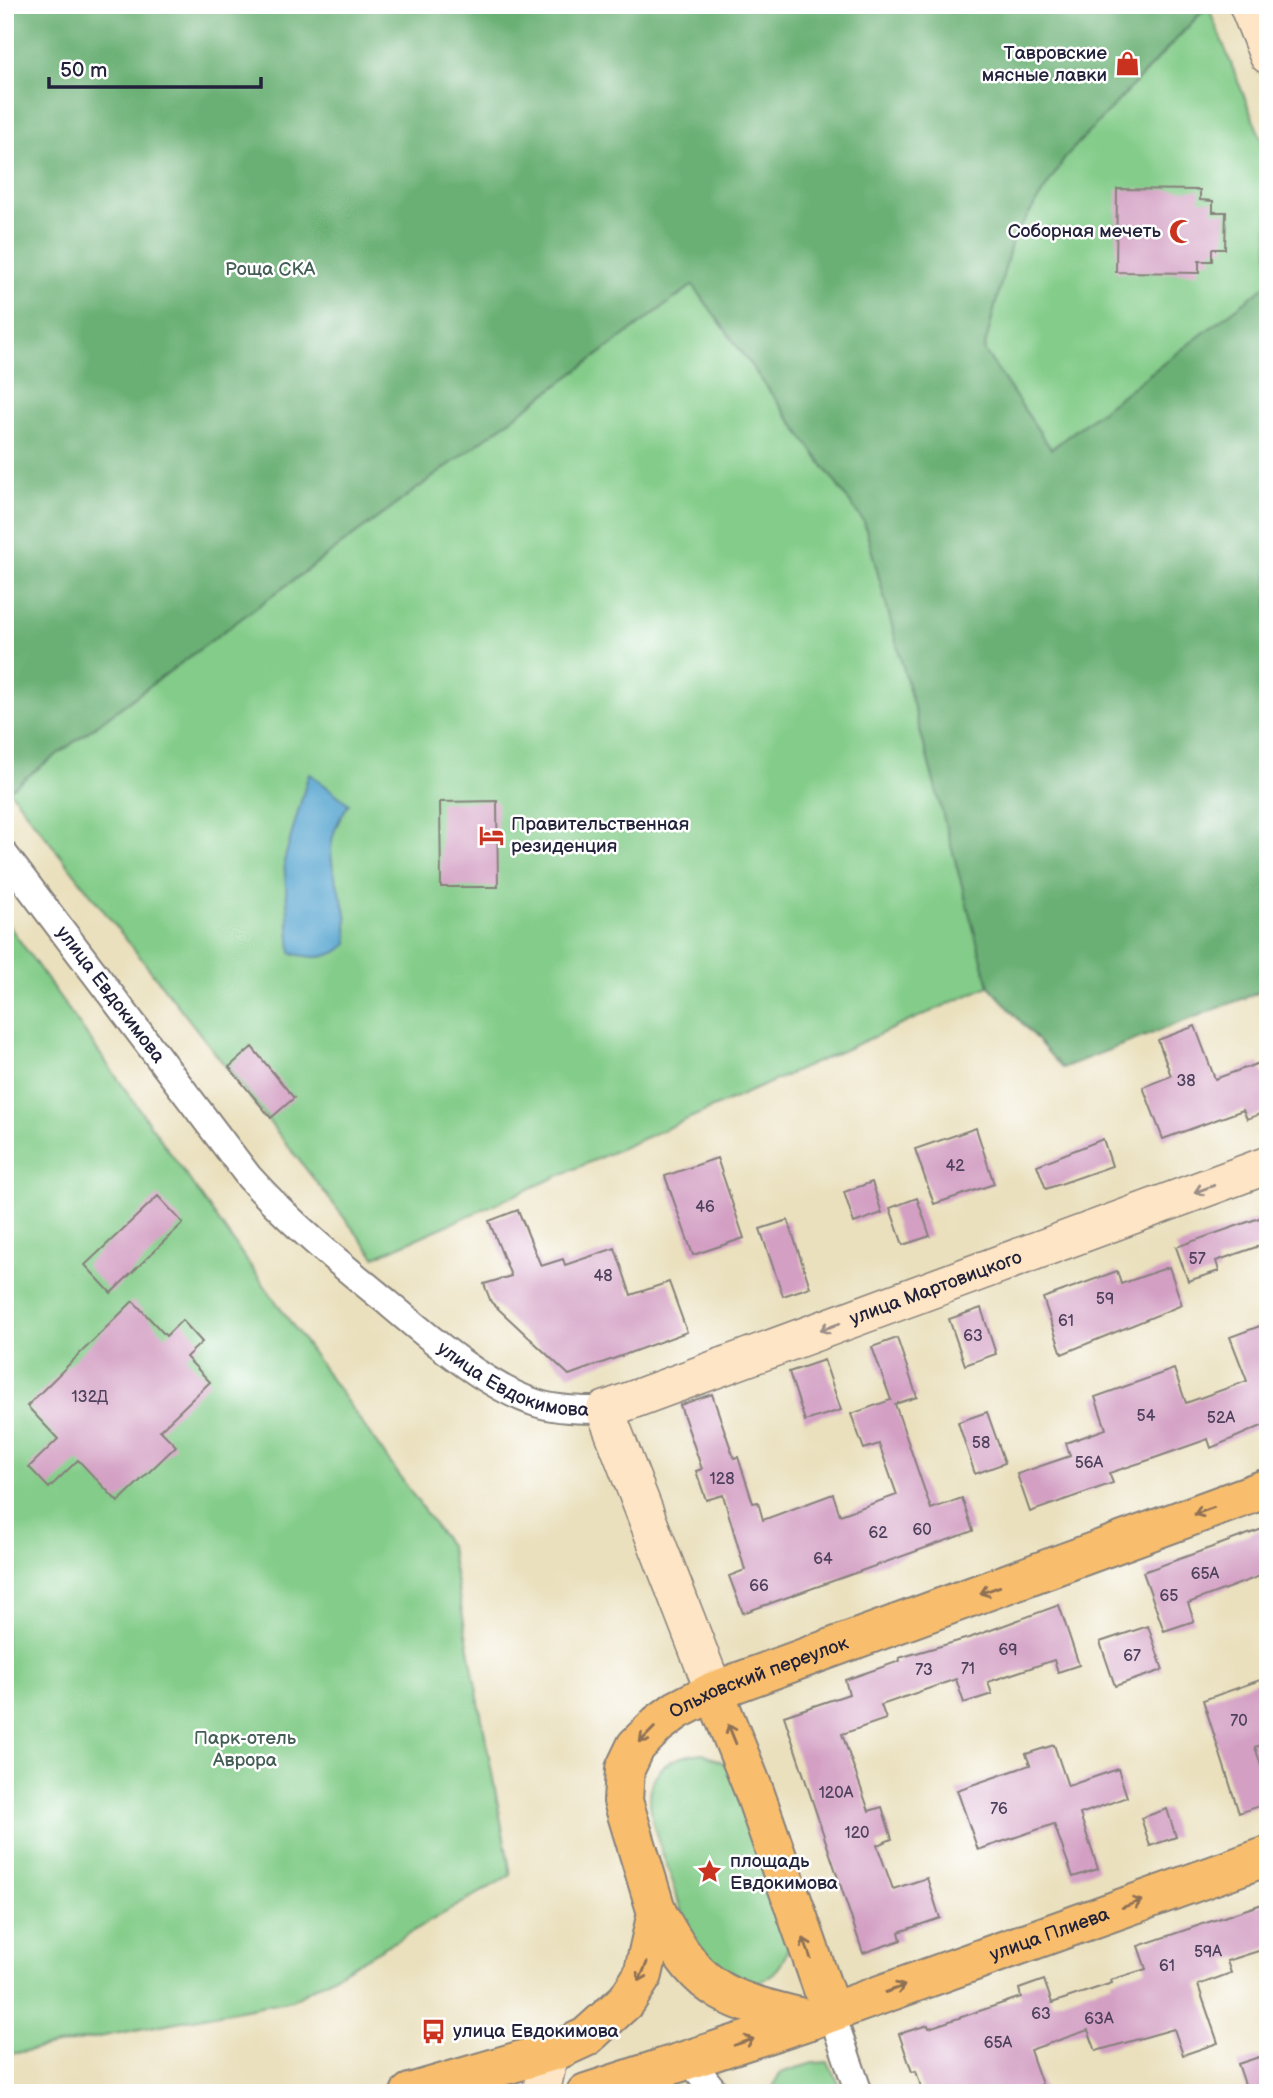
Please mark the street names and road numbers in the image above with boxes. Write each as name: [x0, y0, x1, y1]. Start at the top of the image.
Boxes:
street label: улица Евдокимова: [51, 921, 170, 1068]
street label: улица Мартовицкого: [846, 1245, 1025, 1330]
street label: улица Евдокимова: [433, 1337, 589, 1421]
street label: Ольховский переулок: [664, 1631, 851, 1723]
street label: улица Плиева: [987, 1902, 1112, 1966]

